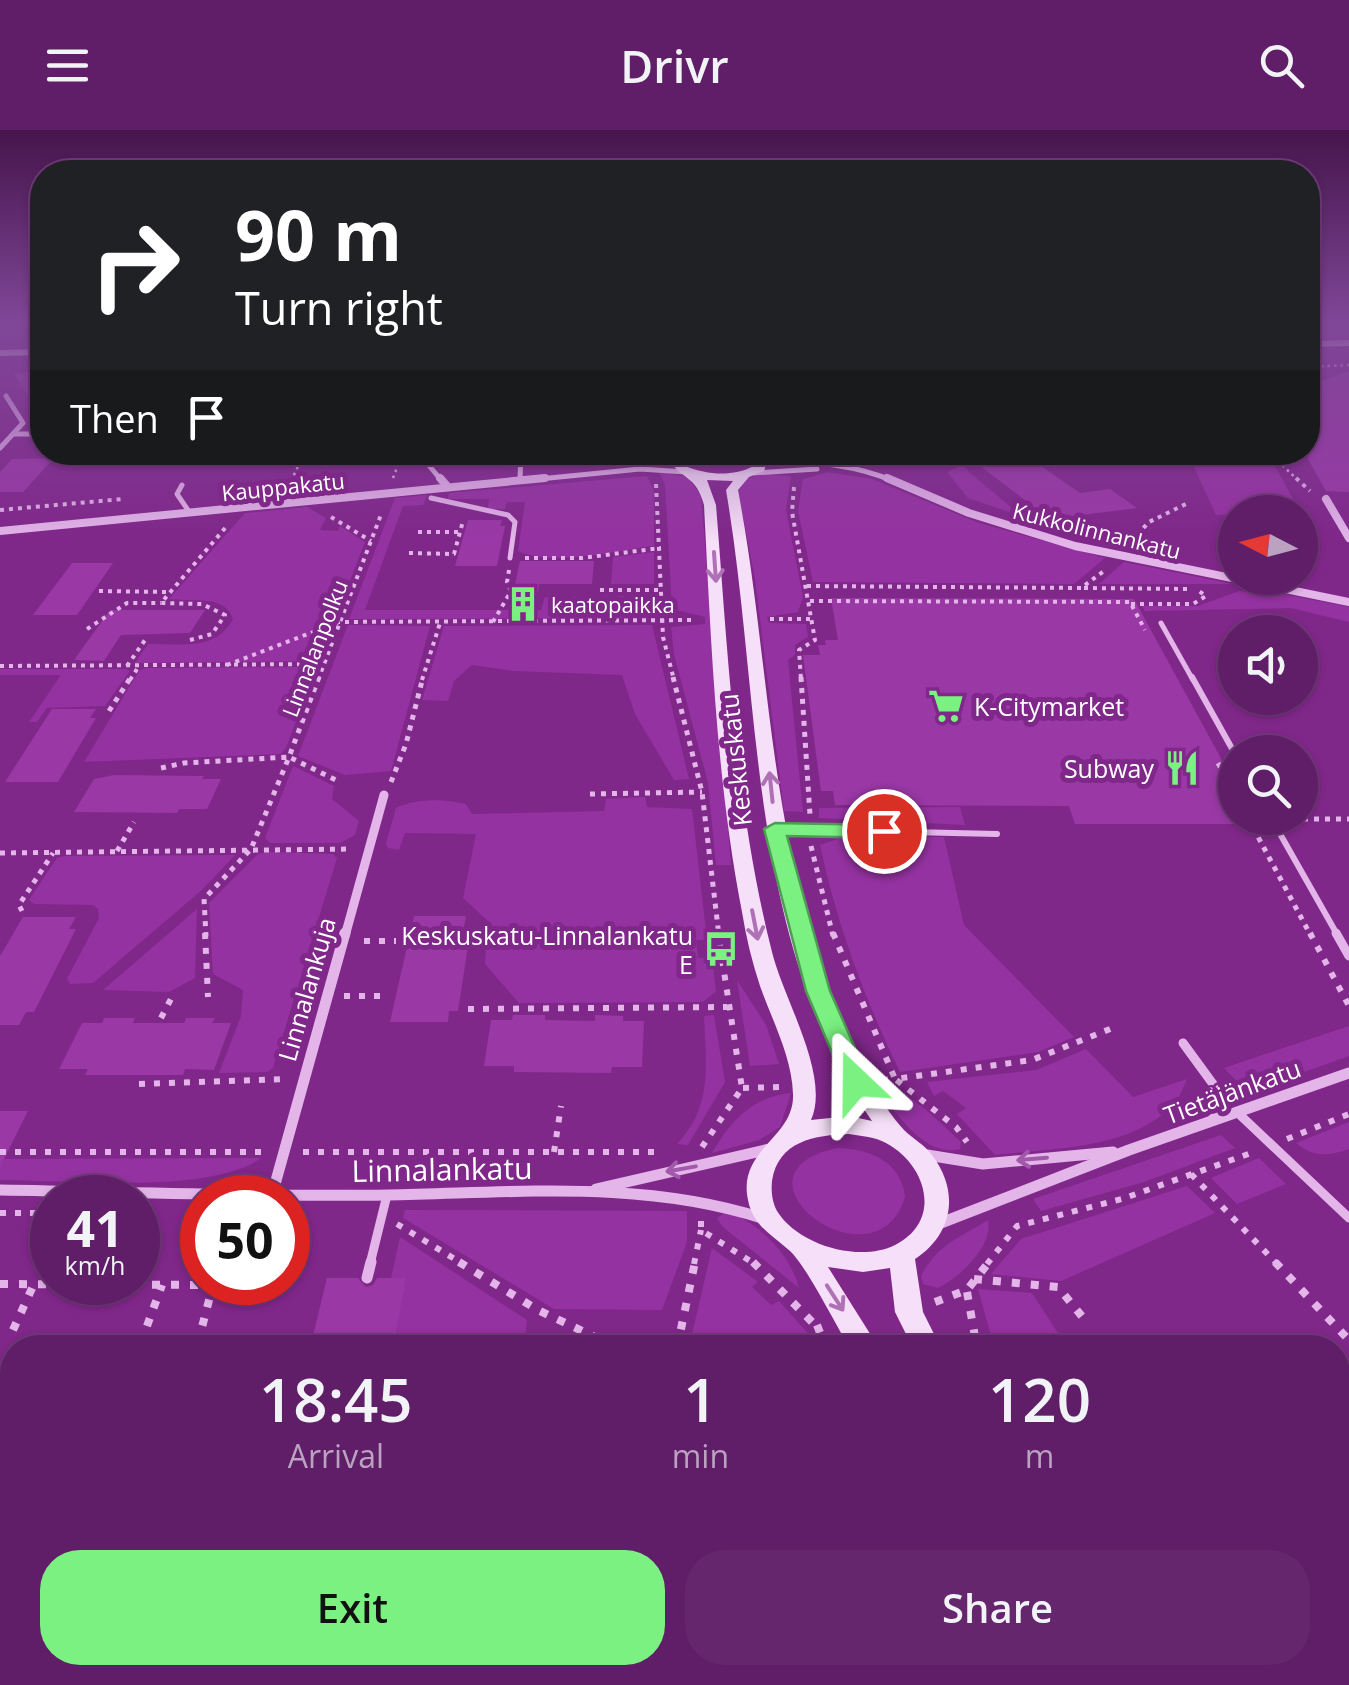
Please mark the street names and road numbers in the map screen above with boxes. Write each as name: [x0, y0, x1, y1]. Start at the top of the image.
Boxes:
street label: Kauppakatu: [220, 465, 346, 507]
street label: Kukkolinnankatu: [1010, 495, 1184, 565]
street label: Linnalanpolku: [274, 575, 354, 721]
street label: Keskuskatu: [711, 692, 759, 828]
street label: Linnalankuja: [269, 913, 343, 1065]
street label: Tietäjänkatu: [1159, 1050, 1305, 1132]
street label: Linnalankatu: [351, 1147, 533, 1191]

